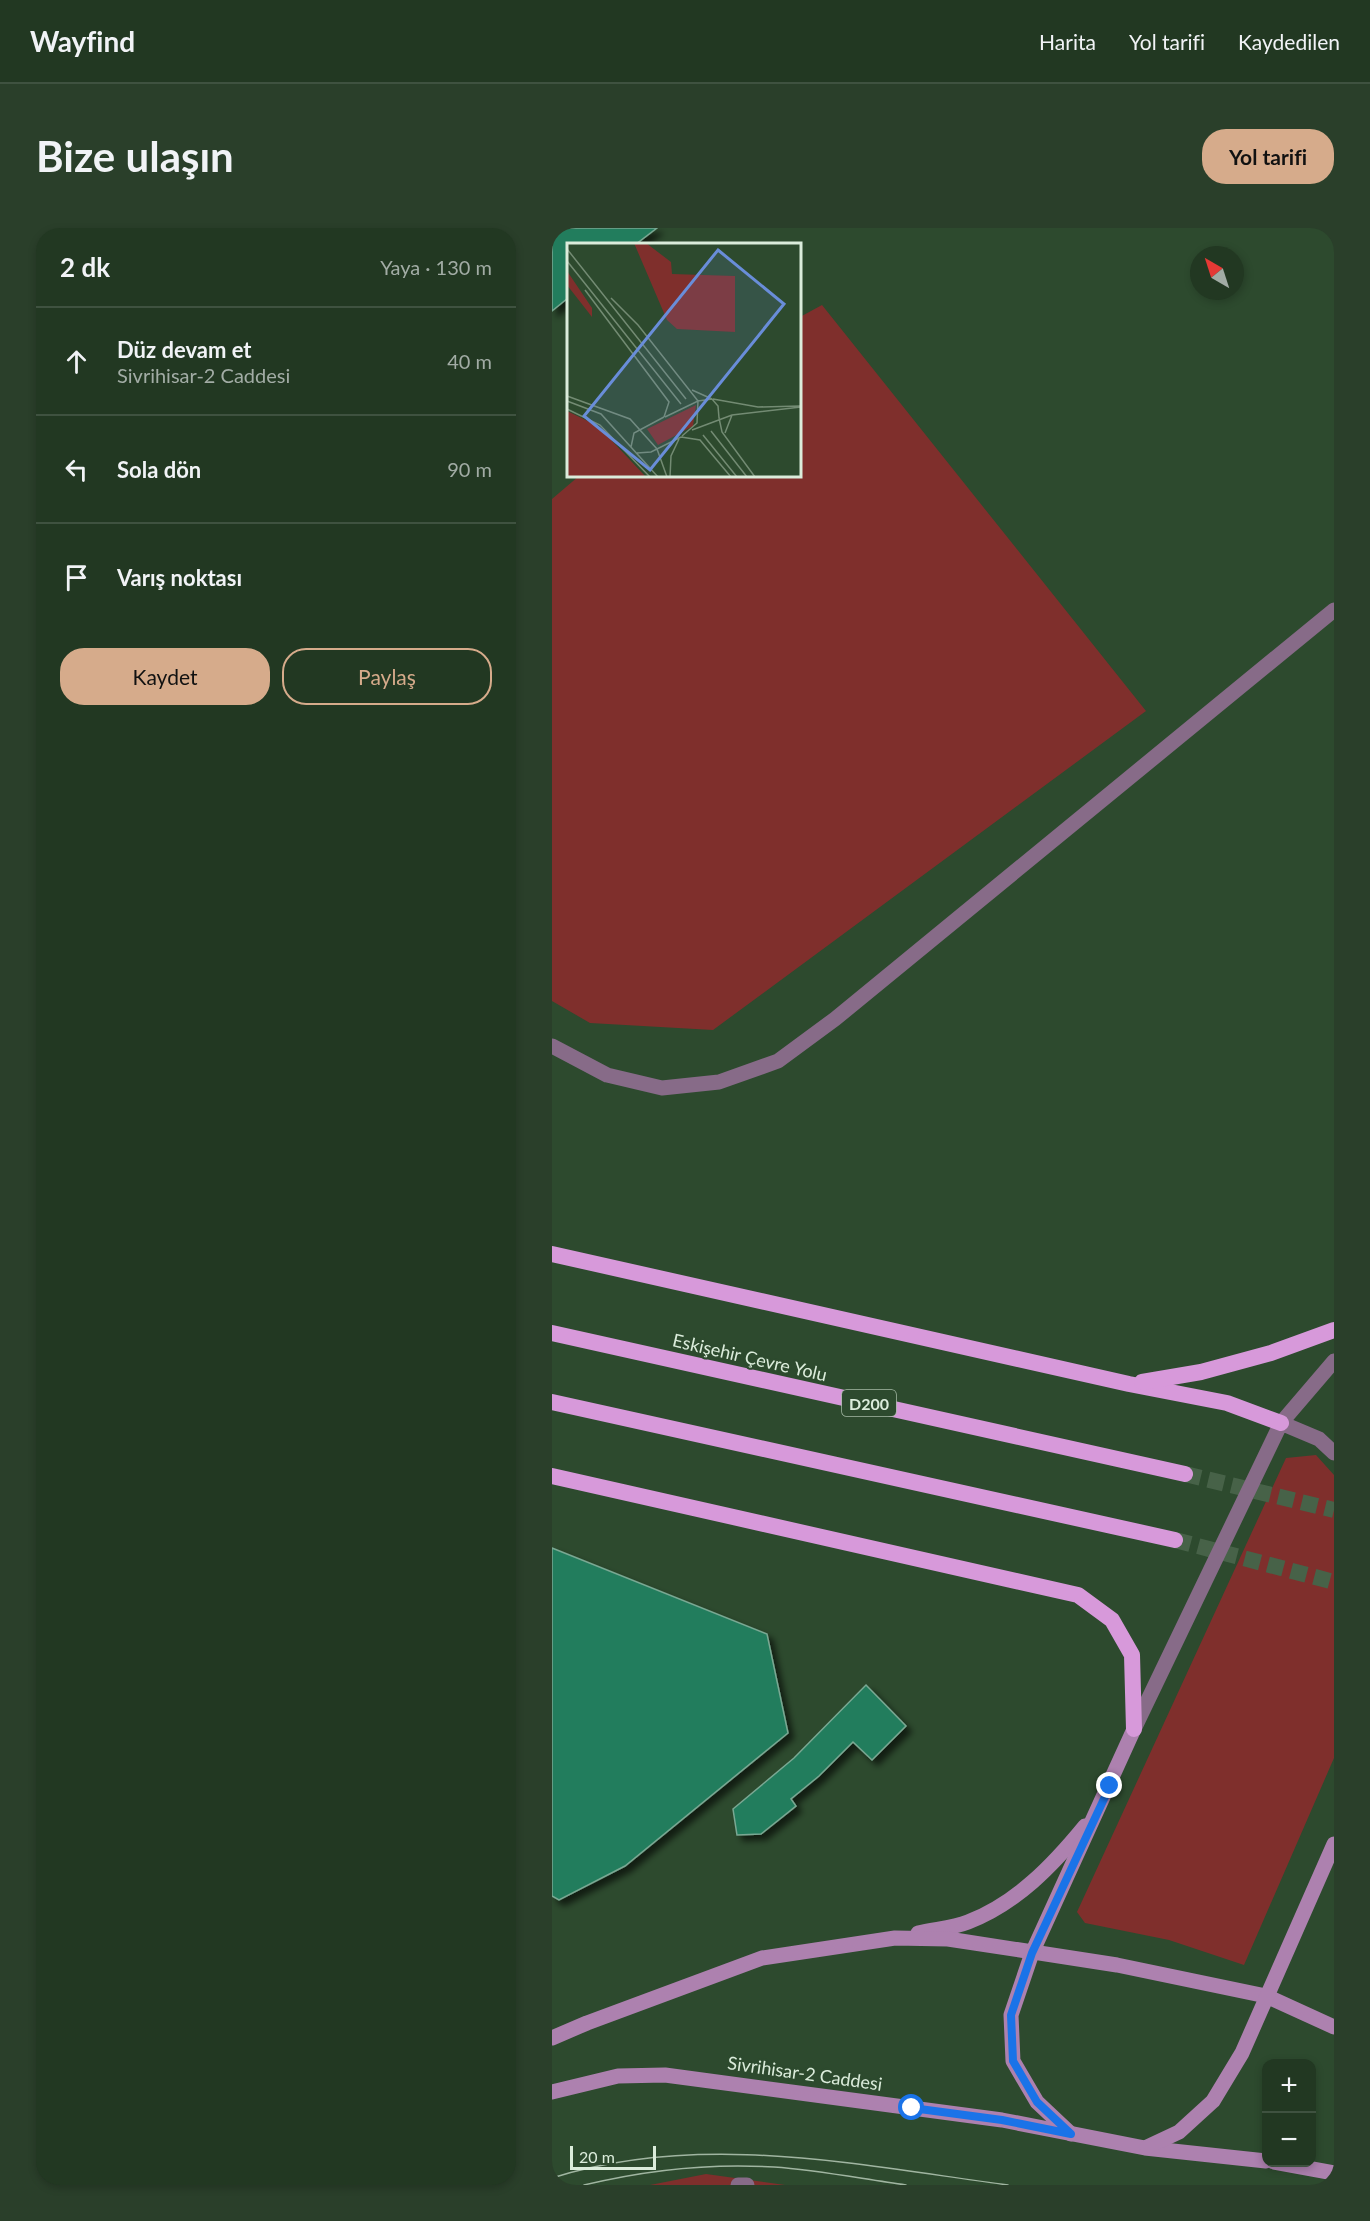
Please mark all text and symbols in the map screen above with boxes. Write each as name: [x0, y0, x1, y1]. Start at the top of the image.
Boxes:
text: Wayfind: [30, 24, 135, 58]
text: Harita: [1039, 29, 1096, 54]
text: Yol tarifi: [1129, 29, 1205, 54]
text: Kaydedilen: [1238, 29, 1340, 54]
button: Yol tarifi: [1202, 129, 1334, 184]
text: Bize ulaşın: [36, 131, 234, 181]
inset map: [567, 243, 801, 477]
north arrow: [1190, 246, 1244, 300]
text: 2 dk: [60, 251, 110, 283]
text: Yaya · 130 m: [380, 255, 492, 279]
text: Düz devam et: [117, 336, 252, 363]
icon: ahead: [60, 345, 93, 378]
text: 40 m: [447, 349, 492, 373]
text: Sivrihisar-2 Caddesi: [117, 363, 290, 387]
icon: left: [60, 453, 93, 486]
text: Sola dön: [117, 456, 201, 483]
text: 90 m: [447, 457, 492, 481]
icon: arrive: [60, 561, 93, 594]
text: Varış noktası: [117, 564, 242, 591]
button: Kaydet: [60, 648, 270, 705]
button: Paylaş: [282, 648, 492, 705]
street label: Eskişehir Çevre Yolu: [671, 1329, 829, 1385]
road number: D200: [842, 1390, 896, 1416]
route end: [1096, 1772, 1122, 1798]
street label: Sivrihisar-2 Caddesi: [726, 2051, 884, 2095]
map controls: [1262, 2059, 1316, 2167]
button: +: [1262, 2059, 1316, 2113]
route start: [898, 2094, 924, 2120]
button: −: [1262, 2113, 1316, 2167]
scale bar: [570, 2143, 656, 2170]
text: 20 m: [579, 2147, 615, 2166]

